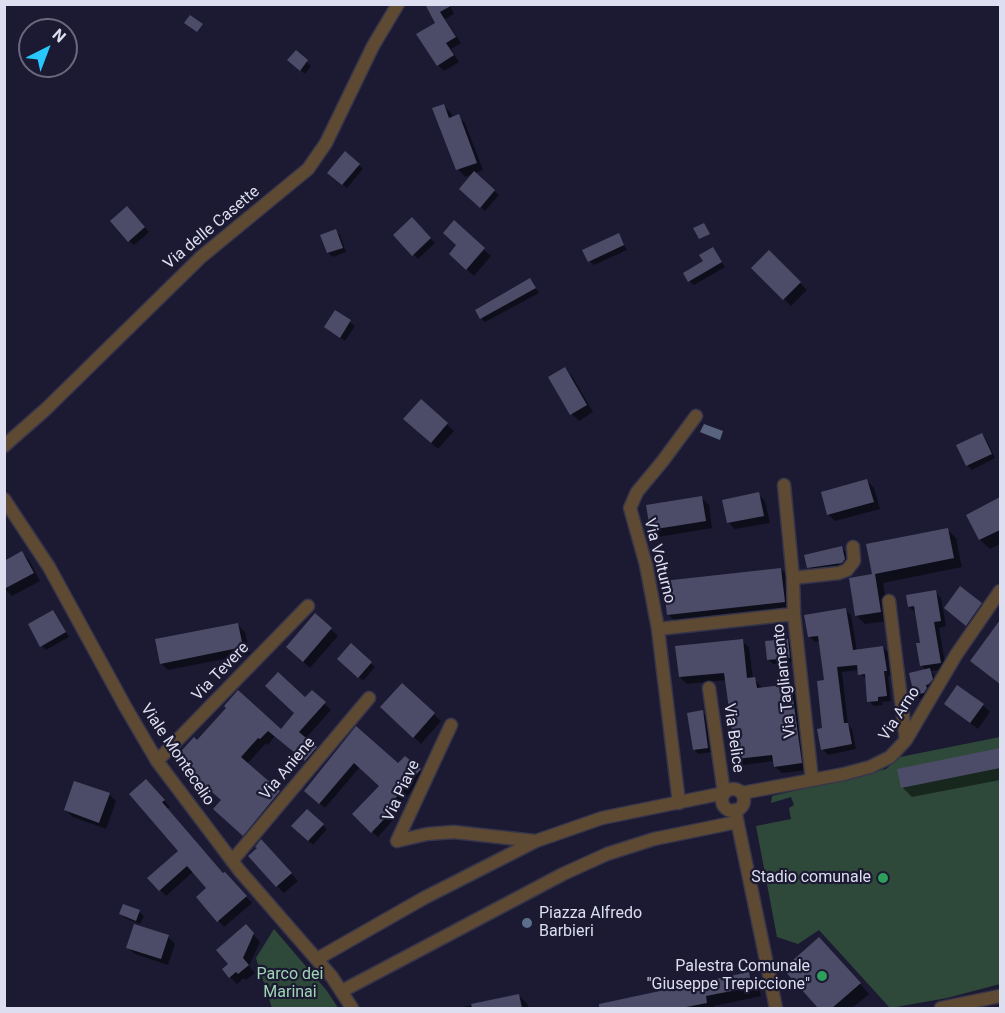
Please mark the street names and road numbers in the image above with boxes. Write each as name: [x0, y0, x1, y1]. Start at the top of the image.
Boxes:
street label: Via delle Casette: [160, 182, 264, 274]
street label: Via Volturno: [639, 516, 679, 606]
street label: Via Tagliamento: [769, 623, 801, 739]
street label: Via Tevere: [188, 639, 254, 705]
street label: Via Arno: [875, 683, 925, 745]
street label: Viale Montecelio: [136, 700, 218, 810]
street label: Via Belice: [719, 702, 747, 774]
street label: Via Aniene: [256, 734, 320, 804]
street label: Via Piave: [379, 757, 425, 825]

